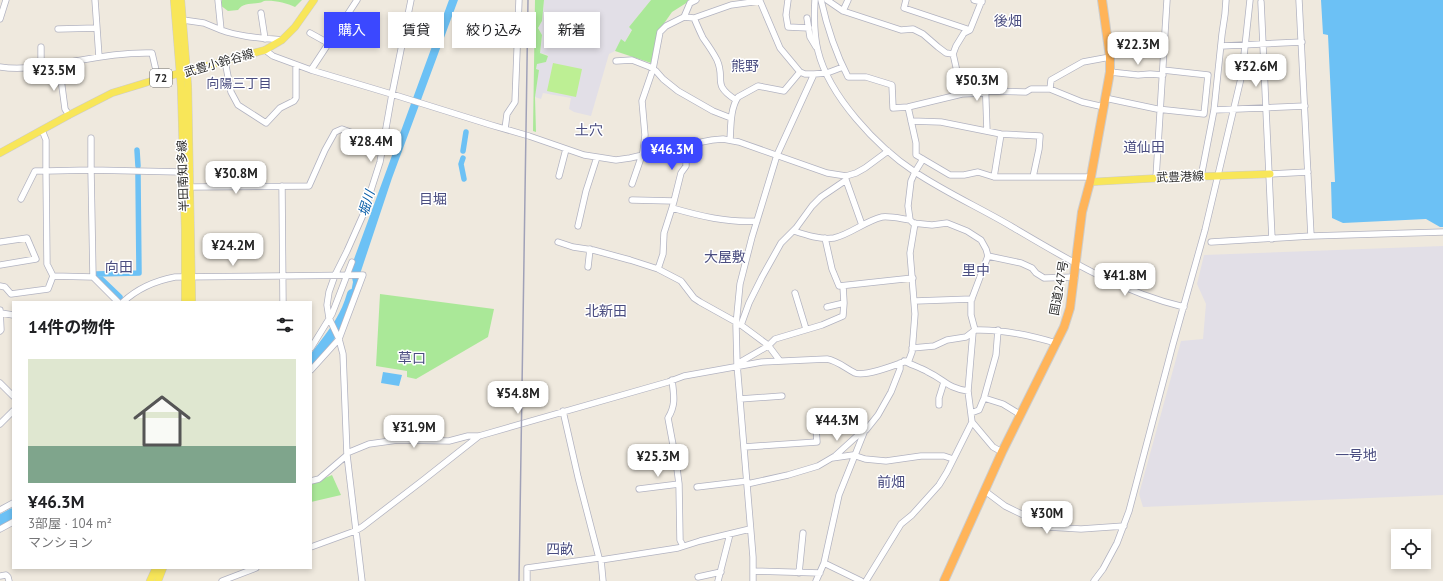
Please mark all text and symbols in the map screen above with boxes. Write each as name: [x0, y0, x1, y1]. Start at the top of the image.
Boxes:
chip: 購入: [324, 12, 380, 48]
chip: 賃貸: [388, 12, 444, 48]
chip: 絞り込み: [452, 12, 536, 48]
chip: 新着: [544, 12, 600, 48]
district label: 後畑: [994, 12, 1022, 30]
pin: ¥22.3M: [1105, 32, 1171, 66]
text: ¥22.3M: [1116, 36, 1160, 53]
street label: 武豊小鈴谷線: [182, 45, 256, 80]
pin: ¥32.6M: [1223, 54, 1289, 88]
district label: 熊野: [731, 57, 759, 75]
pin: ¥23.5M: [21, 58, 87, 92]
text: ¥32.6M: [1234, 58, 1278, 75]
text: ¥23.5M: [32, 62, 76, 79]
pin: ¥50.3M: [944, 68, 1010, 102]
road number: 72: [150, 69, 172, 87]
text: ¥50.3M: [955, 72, 999, 89]
district label: 向陽三丁目: [206, 75, 272, 92]
district label: 土穴: [575, 121, 603, 139]
pin: ¥28.4M: [338, 129, 404, 163]
text: ¥28.4M: [349, 133, 393, 150]
pin: ¥46.3M: [639, 137, 705, 171]
district label: 道仙田: [1123, 138, 1165, 156]
street label: 半田南知多線: [174, 140, 191, 212]
text: ¥46.3M: [650, 141, 694, 158]
pin: ¥30.8M: [203, 161, 269, 195]
text: ¥30.8M: [214, 165, 258, 182]
street label: 武豊港線: [1156, 168, 1204, 185]
water label: 堀川: [355, 186, 379, 218]
district label: 目堀: [419, 190, 447, 208]
pin: ¥24.2M: [200, 233, 266, 267]
text: ¥24.2M: [211, 237, 255, 254]
district label: 大屋敷: [704, 248, 746, 266]
district label: 向田: [105, 258, 133, 276]
street label: 国道247号: [1046, 259, 1071, 317]
district label: 里中: [962, 261, 990, 279]
pin: ¥41.8M: [1092, 263, 1158, 297]
text: ¥41.8M: [1103, 267, 1147, 284]
district label: 北新田: [585, 302, 627, 320]
icon: filters: [274, 314, 296, 336]
text: 14件の物件: [28, 316, 115, 338]
district label: 草口: [398, 349, 426, 367]
pin: ¥54.8M: [485, 381, 551, 415]
icon: home: [126, 385, 198, 457]
text: ¥54.8M: [496, 385, 540, 402]
pin: ¥44.3M: [804, 408, 870, 442]
text: ¥44.3M: [815, 412, 859, 429]
pin: ¥31.9M: [381, 415, 447, 449]
text: ¥31.9M: [392, 419, 436, 436]
pin: ¥25.3M: [625, 444, 691, 478]
district label: 一号地: [1335, 446, 1377, 464]
text: ¥25.3M: [636, 448, 680, 465]
district label: 前畑: [877, 473, 905, 491]
text: ¥46.3M: [28, 491, 84, 513]
pin: ¥30M: [1023, 501, 1071, 535]
text: ¥30M: [1031, 505, 1063, 522]
text: 3部屋 · 104 m²: [28, 515, 112, 532]
map controls: [1391, 529, 1431, 569]
button: locate: [1391, 529, 1431, 569]
text: マンション: [28, 534, 93, 551]
district label: 四畝: [546, 540, 574, 558]

